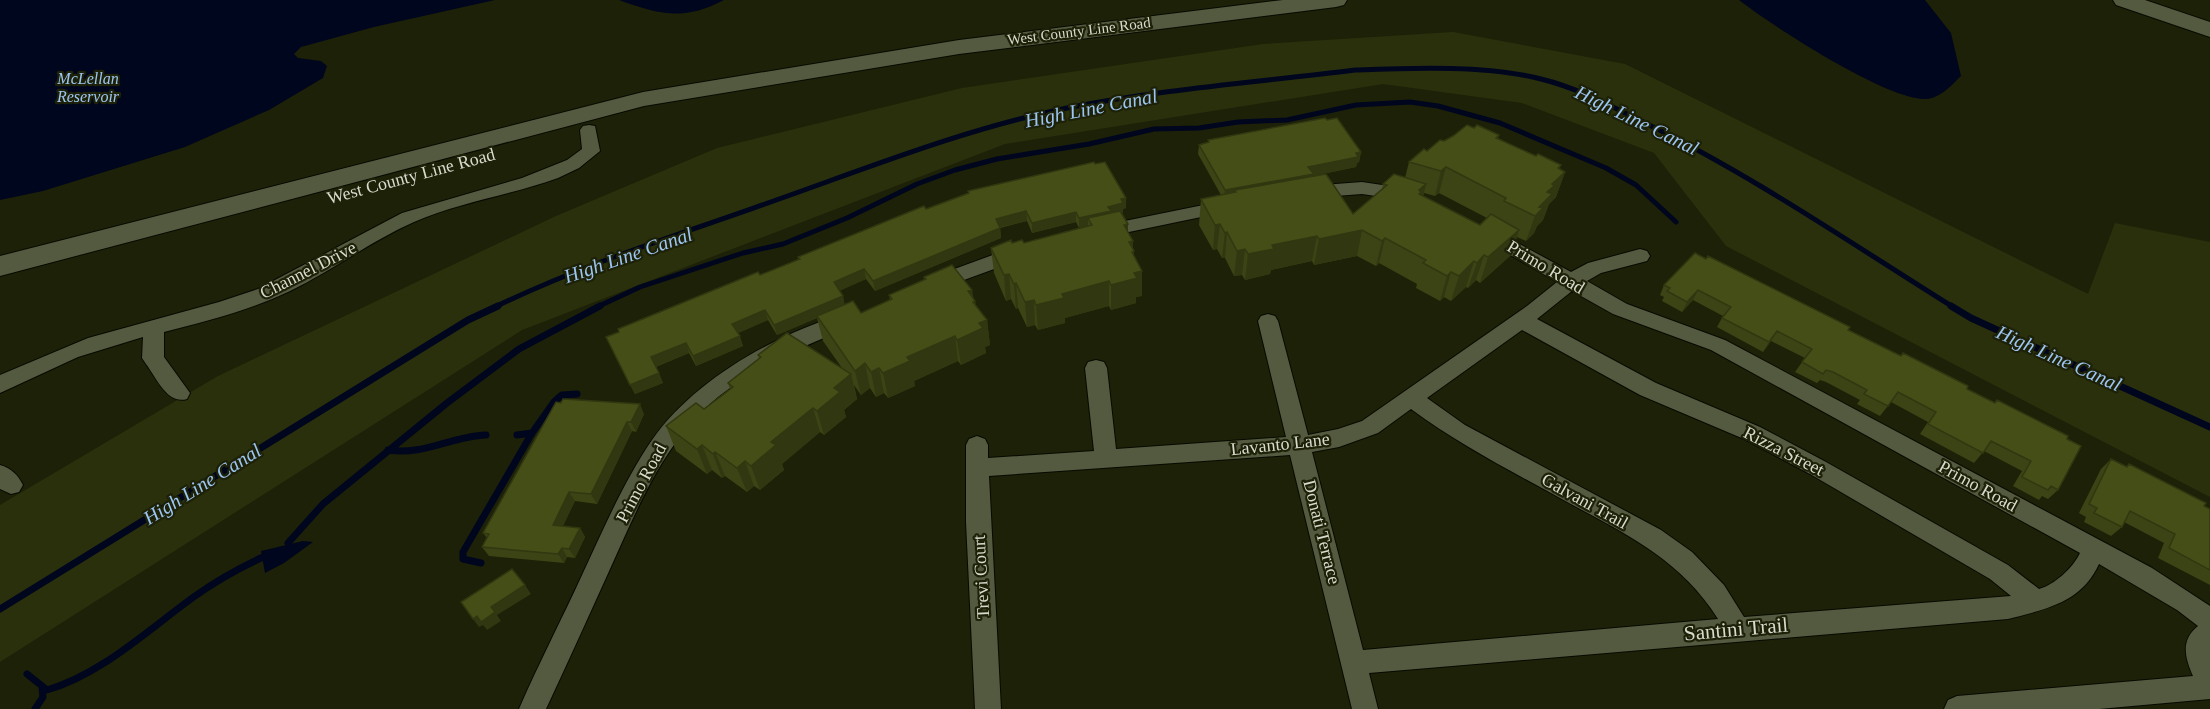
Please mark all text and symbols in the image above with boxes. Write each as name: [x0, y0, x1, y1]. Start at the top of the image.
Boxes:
street label: West County Line Road: [1006, 14, 1152, 48]
water label: McLellan Reservoir: [56, 70, 120, 105]
water label: High Line Canal: [1570, 80, 1703, 160]
water label: High Line Canal: [1022, 84, 1160, 133]
street label: West County Line Road: [325, 144, 497, 208]
water label: High Line Canal: [560, 223, 696, 289]
street label: Primo Road: [1504, 236, 1588, 298]
street label: Channel Drive: [256, 237, 360, 303]
water label: High Line Canal: [1992, 320, 2125, 396]
street label: Rizza Street: [1740, 422, 1828, 480]
street label: Lavanto Lane: [1230, 429, 1331, 459]
water label: High Line Canal: [138, 439, 266, 530]
street label: Primo Road: [612, 440, 670, 526]
street label: Primo Road: [1935, 456, 2021, 516]
street label: Galvani Trail: [1538, 469, 1632, 533]
street label: Donati Terrace: [1299, 478, 1345, 586]
street label: Trevi Court: [969, 535, 993, 619]
street label: Santini Trail: [1683, 612, 1789, 646]

